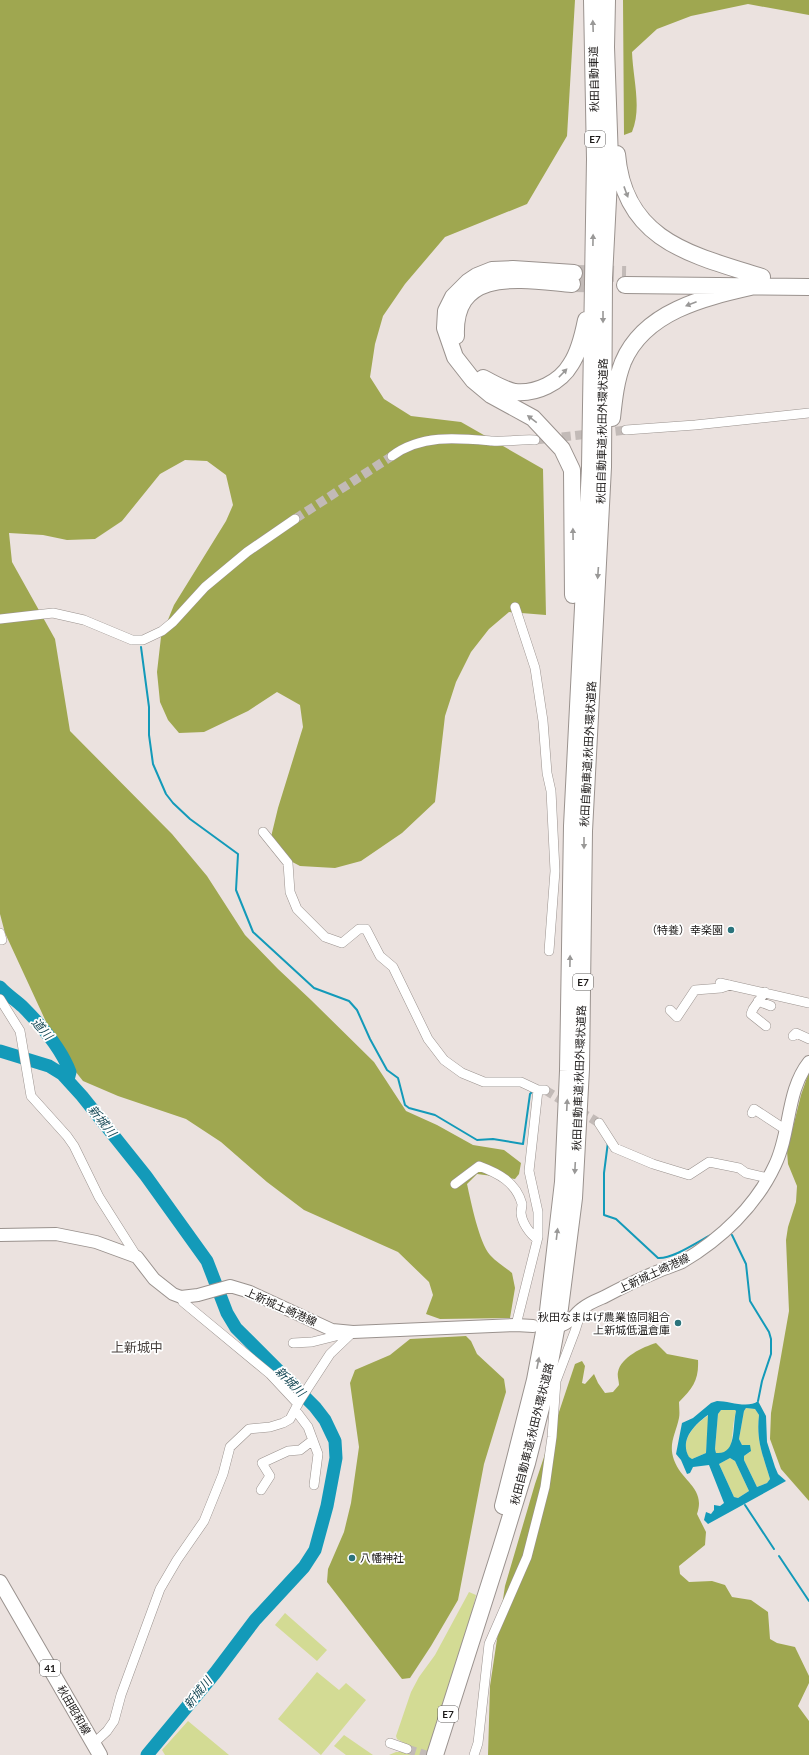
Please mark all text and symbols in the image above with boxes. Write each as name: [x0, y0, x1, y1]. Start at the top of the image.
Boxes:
one-way arrow: [590, 20, 597, 32]
street label: 秋田自動車道: [586, 46, 601, 112]
road number: E7: [585, 131, 605, 147]
one-way arrow: [623, 186, 629, 198]
one-way arrow: [590, 233, 596, 246]
one-way arrow: [685, 301, 697, 307]
one-way arrow: [600, 311, 607, 323]
street label: 秋田自動車道;秋田外環状道路: [594, 358, 609, 504]
one-way arrow: [558, 368, 567, 378]
one-way arrow: [527, 414, 538, 423]
one-way arrow: [570, 527, 576, 540]
one-way arrow: [595, 567, 602, 579]
street label: 秋田自動車道;秋田外環状道路: [577, 681, 598, 827]
one-way arrow: [581, 837, 587, 850]
place label: （特養）幸楽園: [646, 923, 723, 936]
marker: （特養）幸楽園: [726, 925, 736, 935]
one-way arrow: [567, 954, 573, 967]
road number: E7: [573, 974, 593, 990]
street label: 秋田自動車道;秋田外環状道路: [569, 1005, 588, 1151]
water label: 道川: [29, 1015, 57, 1044]
one-way arrow: [563, 1099, 570, 1111]
water label: 新城川: [85, 1102, 121, 1141]
one-way arrow: [572, 1162, 579, 1174]
one-way arrow: [554, 1228, 560, 1240]
street label: 上新城土崎港線: [616, 1250, 691, 1295]
street label: 上新城土崎港線: [243, 1285, 319, 1328]
place label: 秋田なまはげ農業協同組合 上新城低温倉庫: [538, 1310, 670, 1336]
marker: 秋田なまはげ農業協同組合 上新城低温倉庫: [673, 1318, 683, 1328]
district label: 上新城中: [111, 1339, 163, 1355]
one-way arrow: [535, 1357, 541, 1369]
street label: 秋田自動車道;秋田外環状道路: [508, 1362, 555, 1506]
water label: 新城川: [272, 1364, 310, 1401]
place label: 八幡神社: [360, 1551, 404, 1564]
marker: 八幡神社: [347, 1553, 357, 1563]
road number: 41: [40, 1660, 60, 1676]
water label: 新城川: [180, 1672, 216, 1711]
street label: 秋田昭和線: [55, 1683, 94, 1737]
road number: E7: [438, 1706, 458, 1722]

